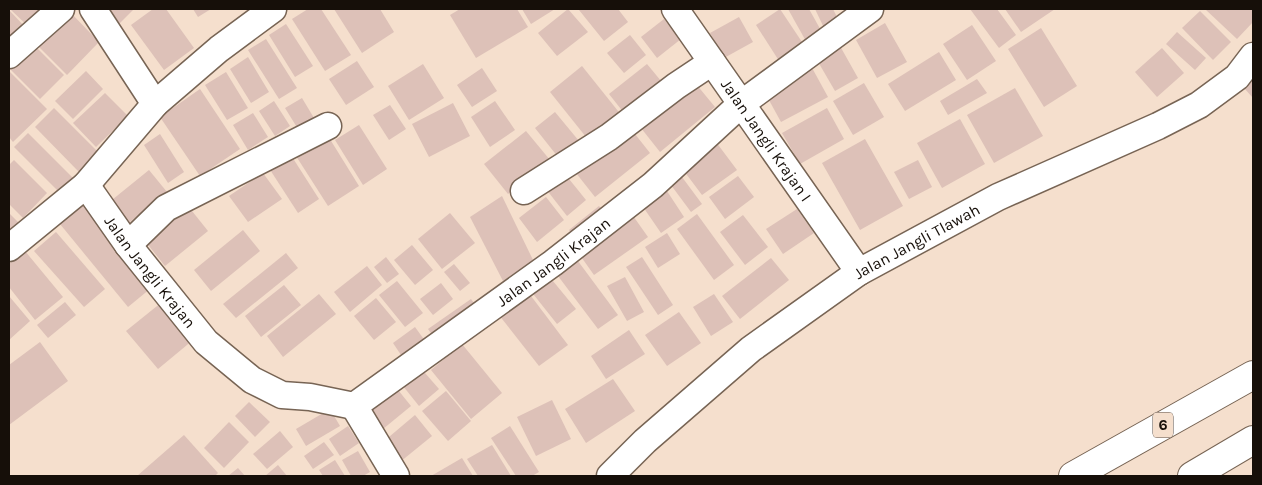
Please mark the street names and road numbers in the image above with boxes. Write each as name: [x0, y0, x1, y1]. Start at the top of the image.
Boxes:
street label: Jalan Jangli Krajan I: [717, 75, 816, 205]
street label: Jalan Jangli Tlawah: [850, 200, 983, 283]
street label: Jalan Jangli Krajan: [100, 212, 200, 332]
street label: Jalan Jangli Krajan: [493, 213, 614, 310]
road number: 6: [1153, 412, 1173, 438]

